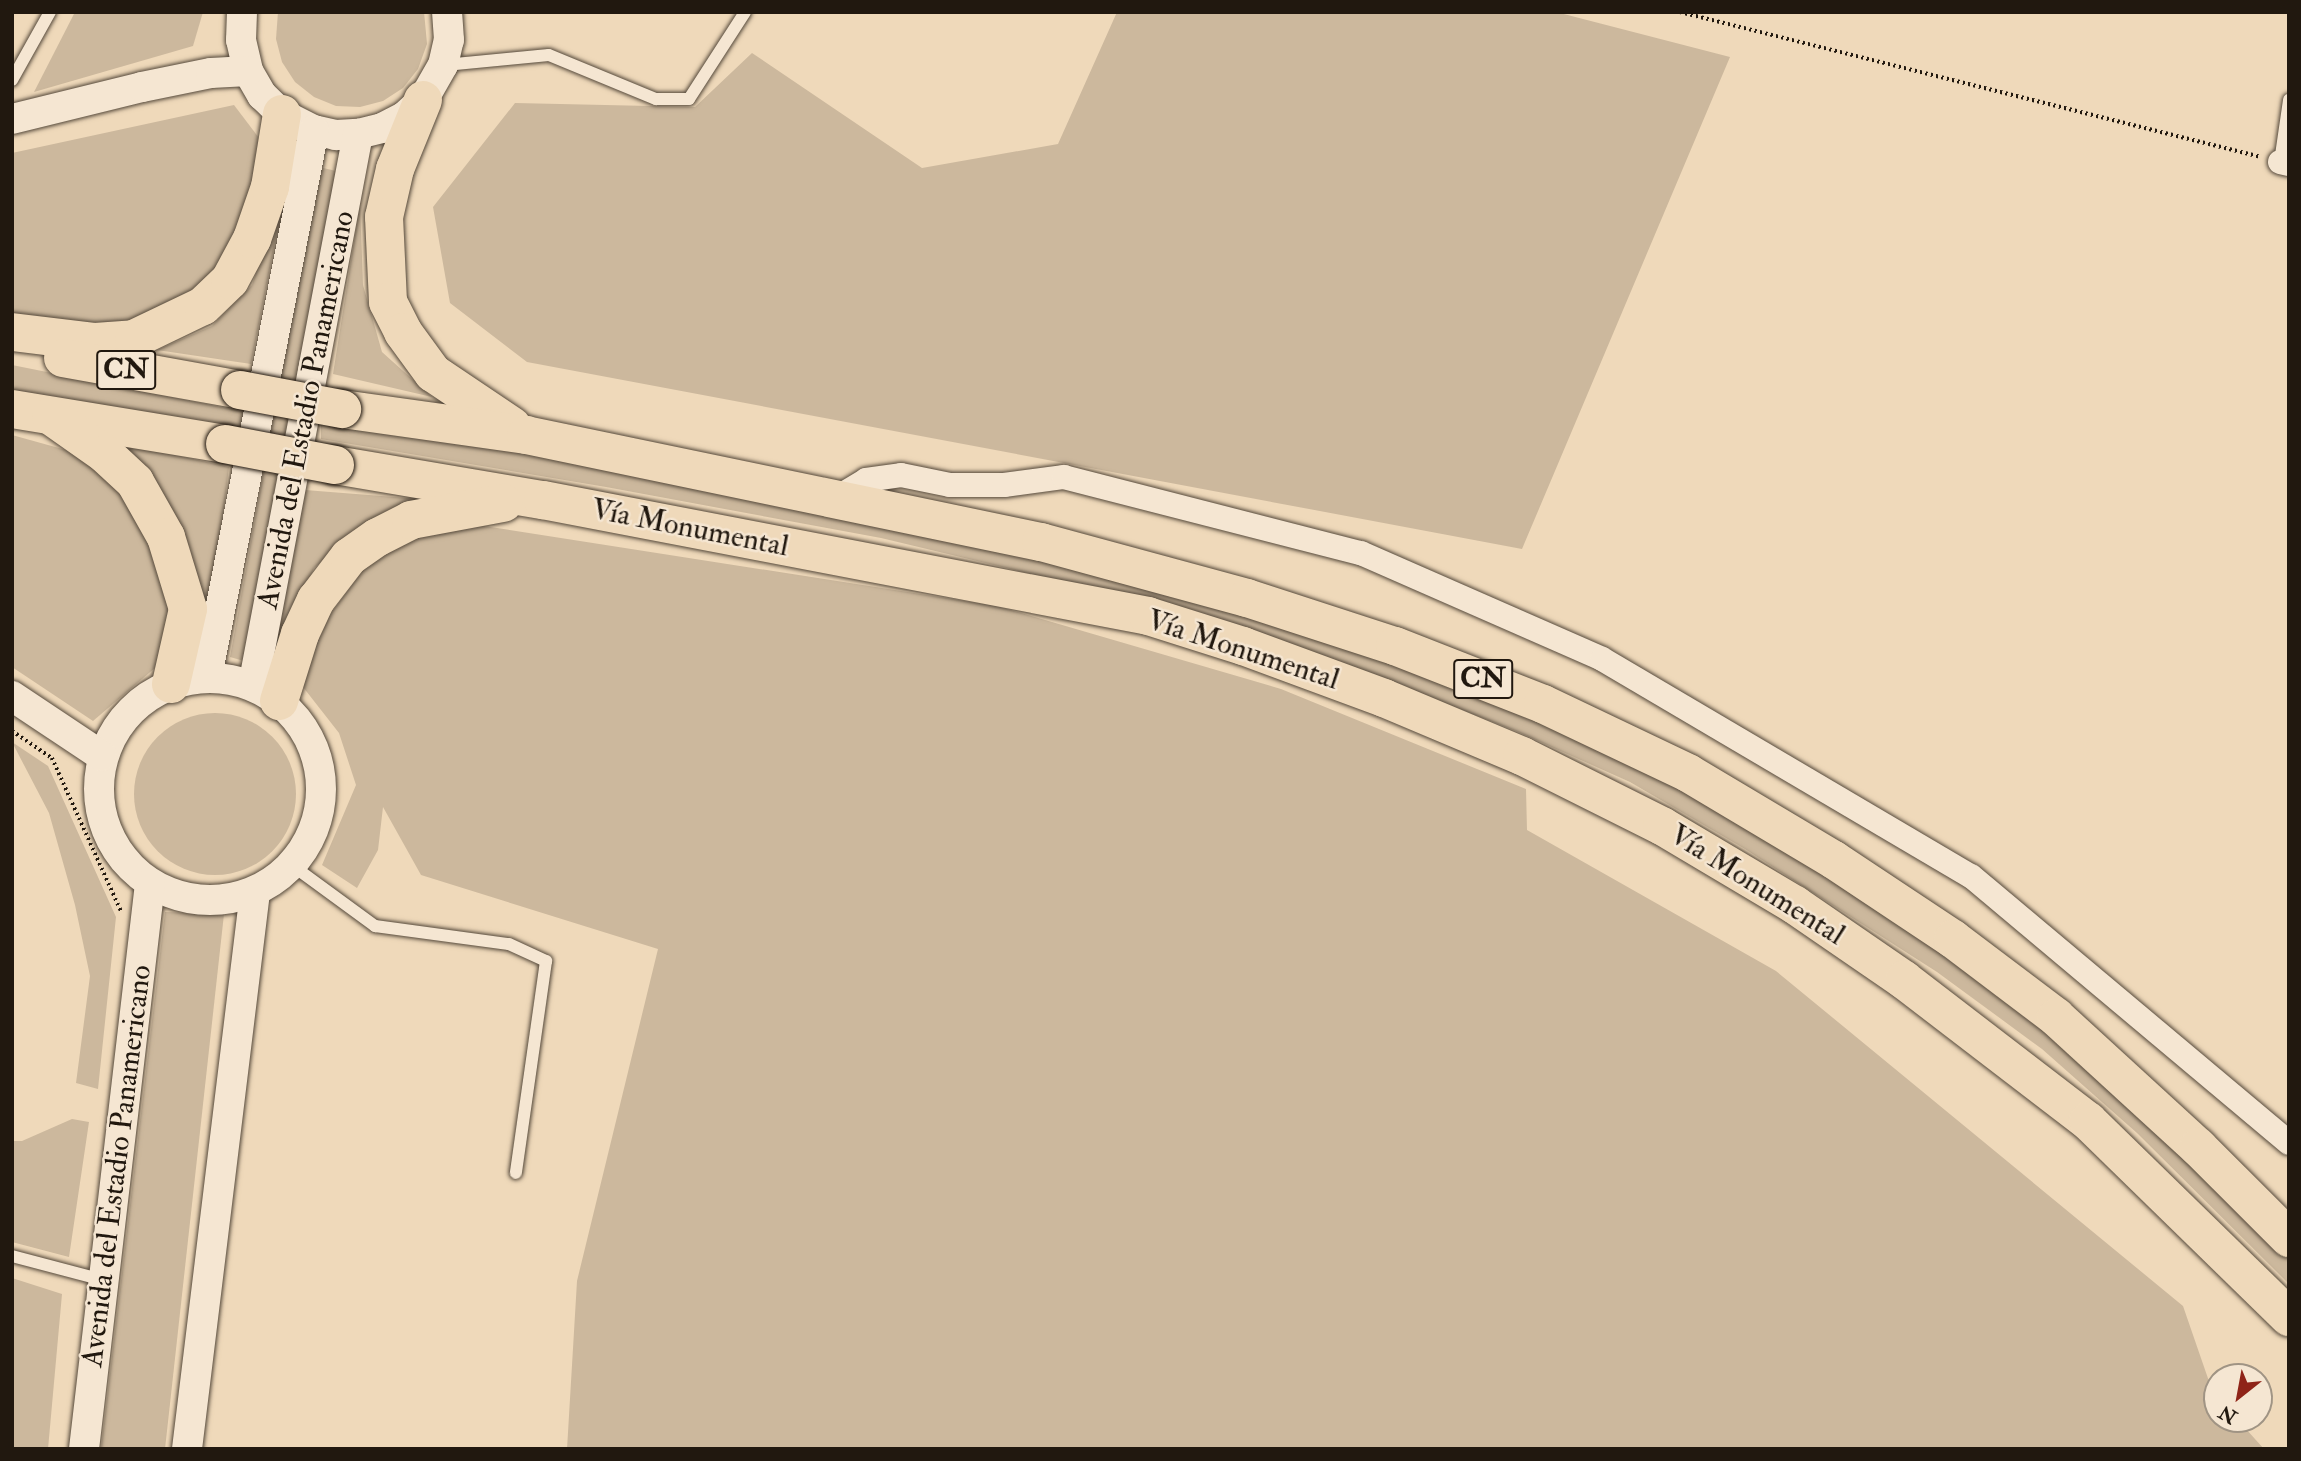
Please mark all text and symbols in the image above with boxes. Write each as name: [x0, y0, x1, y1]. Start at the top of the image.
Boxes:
street label: Avenida del Estadio Panamericano: [250, 208, 362, 612]
road number: CN: [94, 346, 158, 394]
street label: Vía Monumental: [588, 491, 792, 565]
street label: Vía Monumental: [1142, 602, 1344, 698]
road number: CN: [1452, 654, 1514, 704]
street label: Vía Monumental: [1663, 817, 1851, 953]
street label: Avenida del Estadio Panamericano: [74, 963, 160, 1369]
north arrow: [2203, 1363, 2273, 1433]
text: N: [2215, 1400, 2242, 1429]

